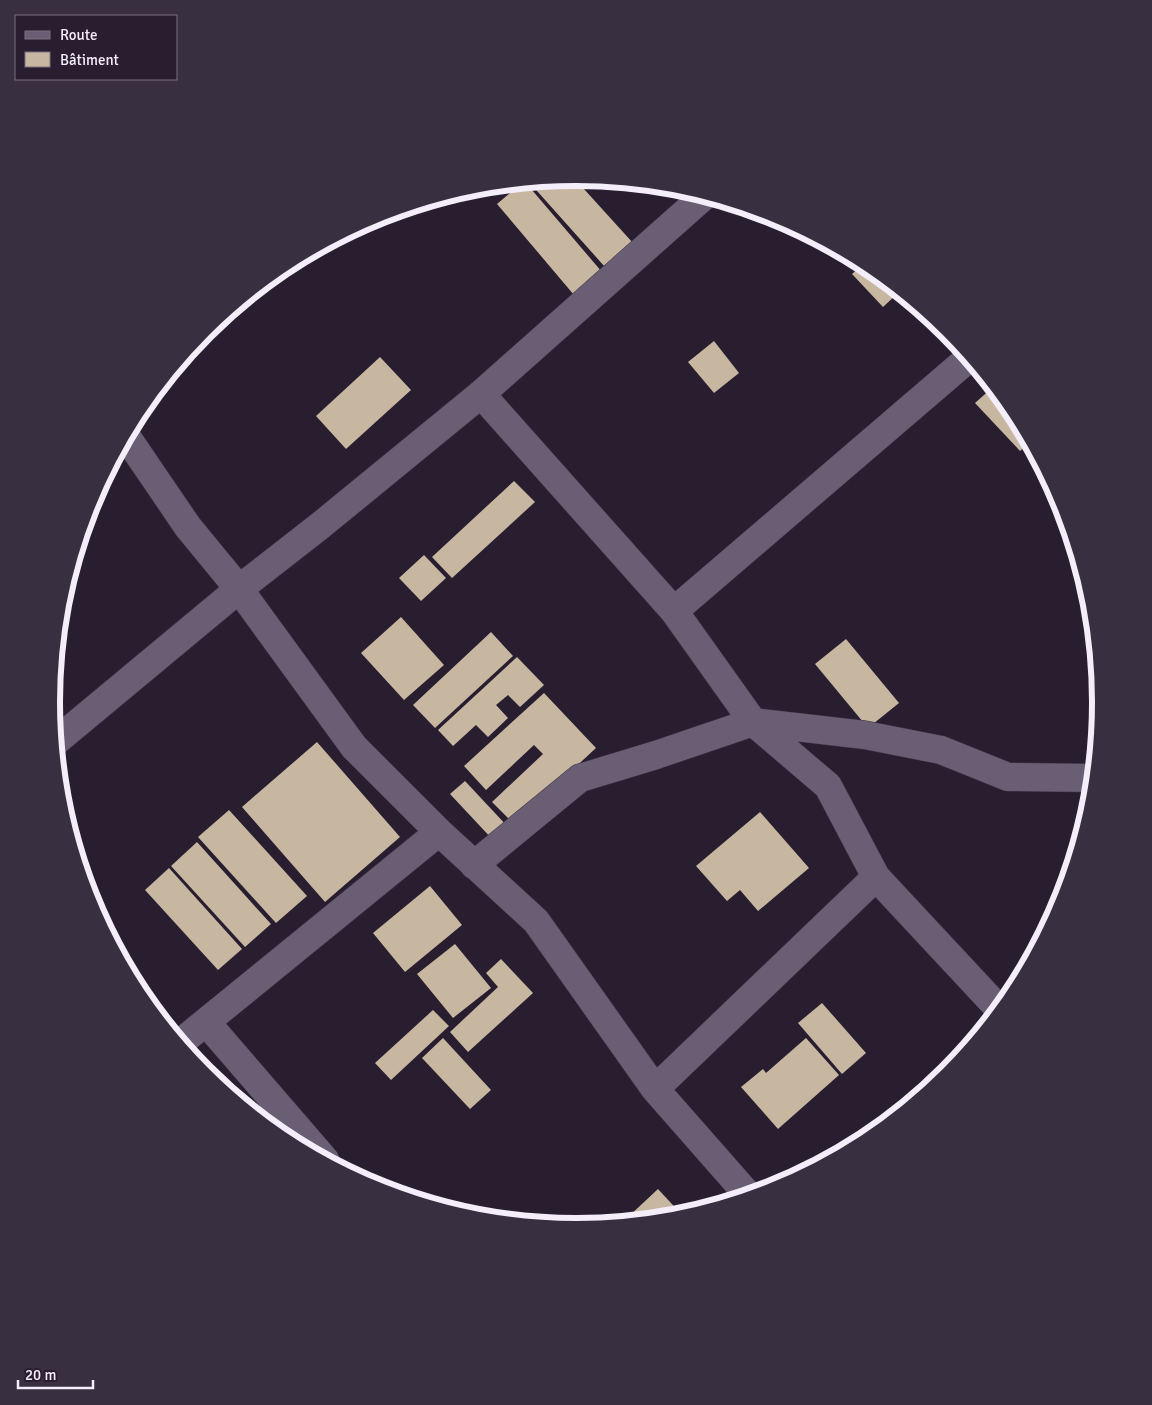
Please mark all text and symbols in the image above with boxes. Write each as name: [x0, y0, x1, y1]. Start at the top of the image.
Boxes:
legend: [15, 15, 178, 80]
text: Route: [60, 26, 97, 44]
text: Bâtiment: [60, 51, 119, 69]
scale bar: [18, 1358, 92, 1390]
text: 20 m: [25, 1366, 56, 1384]

